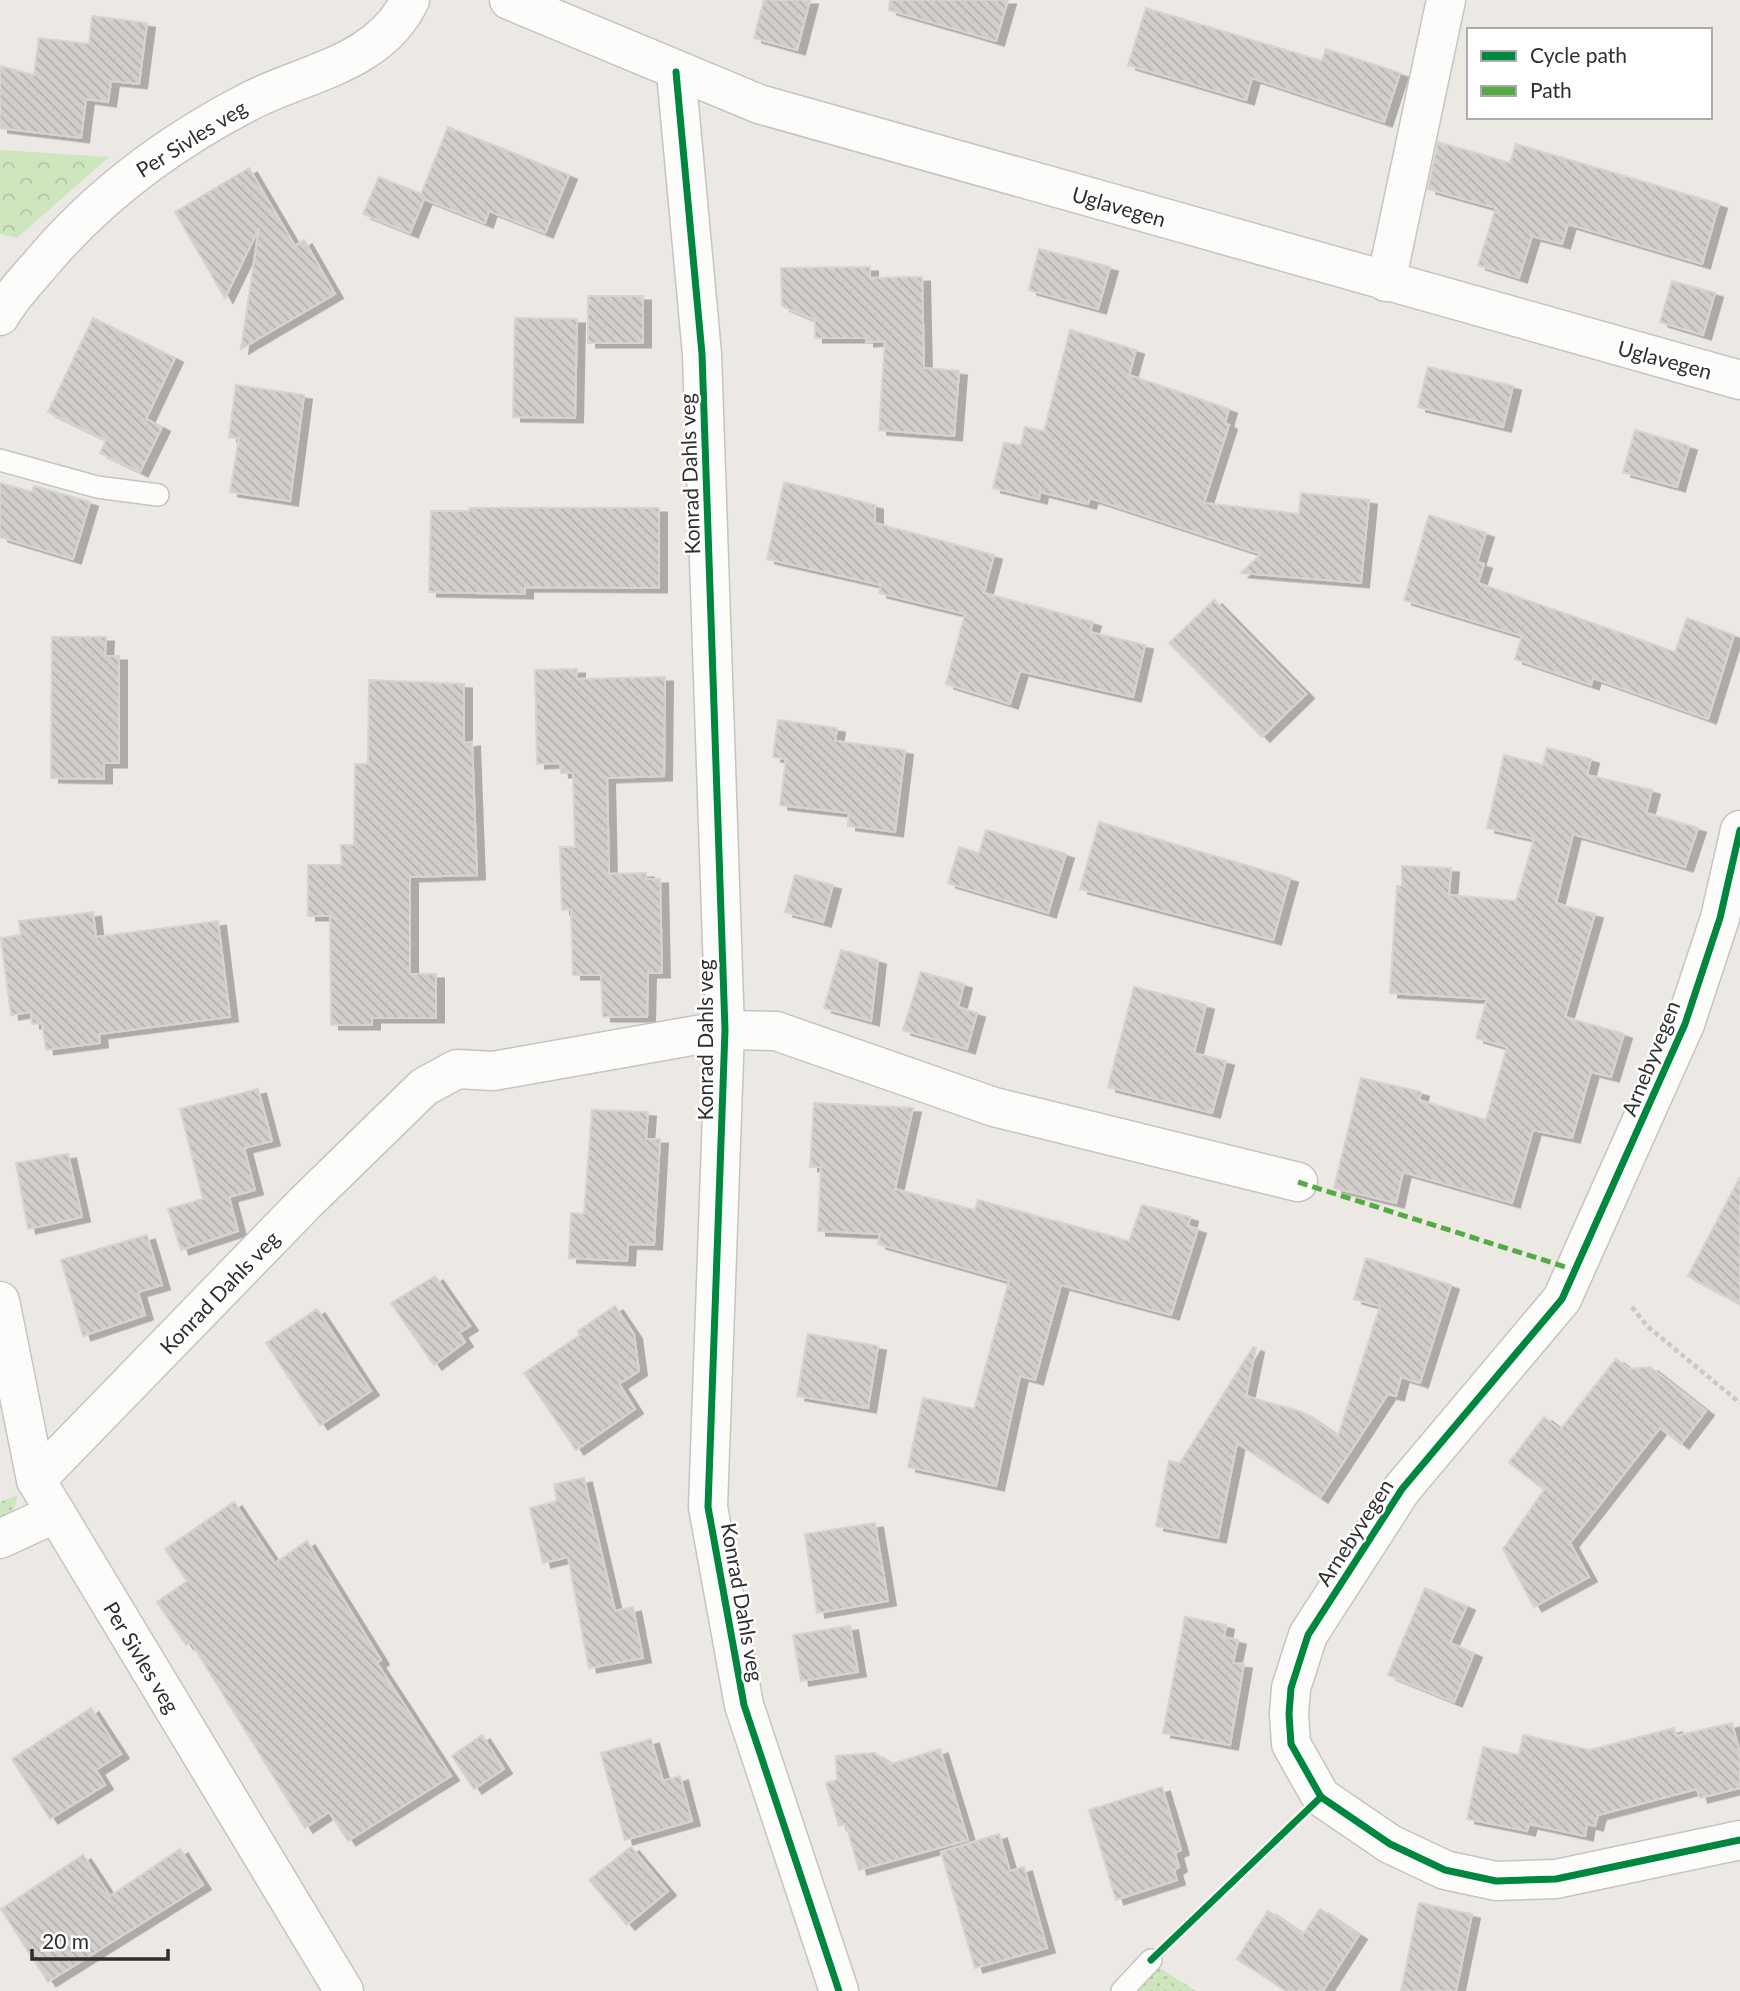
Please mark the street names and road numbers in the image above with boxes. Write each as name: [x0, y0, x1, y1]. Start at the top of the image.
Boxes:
street label: Per Sivles veg: [131, 94, 251, 182]
street label: Uglavegen: [1069, 181, 1169, 231]
street label: Uglavegen: [1615, 334, 1715, 384]
street label: Konrad Dahls veg: [674, 393, 704, 555]
street label: Konrad Dahls veg: [692, 959, 717, 1121]
street label: Arnebyvegen: [1616, 997, 1684, 1119]
street label: Konrad Dahls veg: [154, 1225, 284, 1359]
street label: Arnebyvegen: [1310, 1474, 1398, 1590]
street label: Konrad Dahls veg: [717, 1520, 769, 1684]
street label: Per Sivles veg: [99, 1597, 185, 1717]

